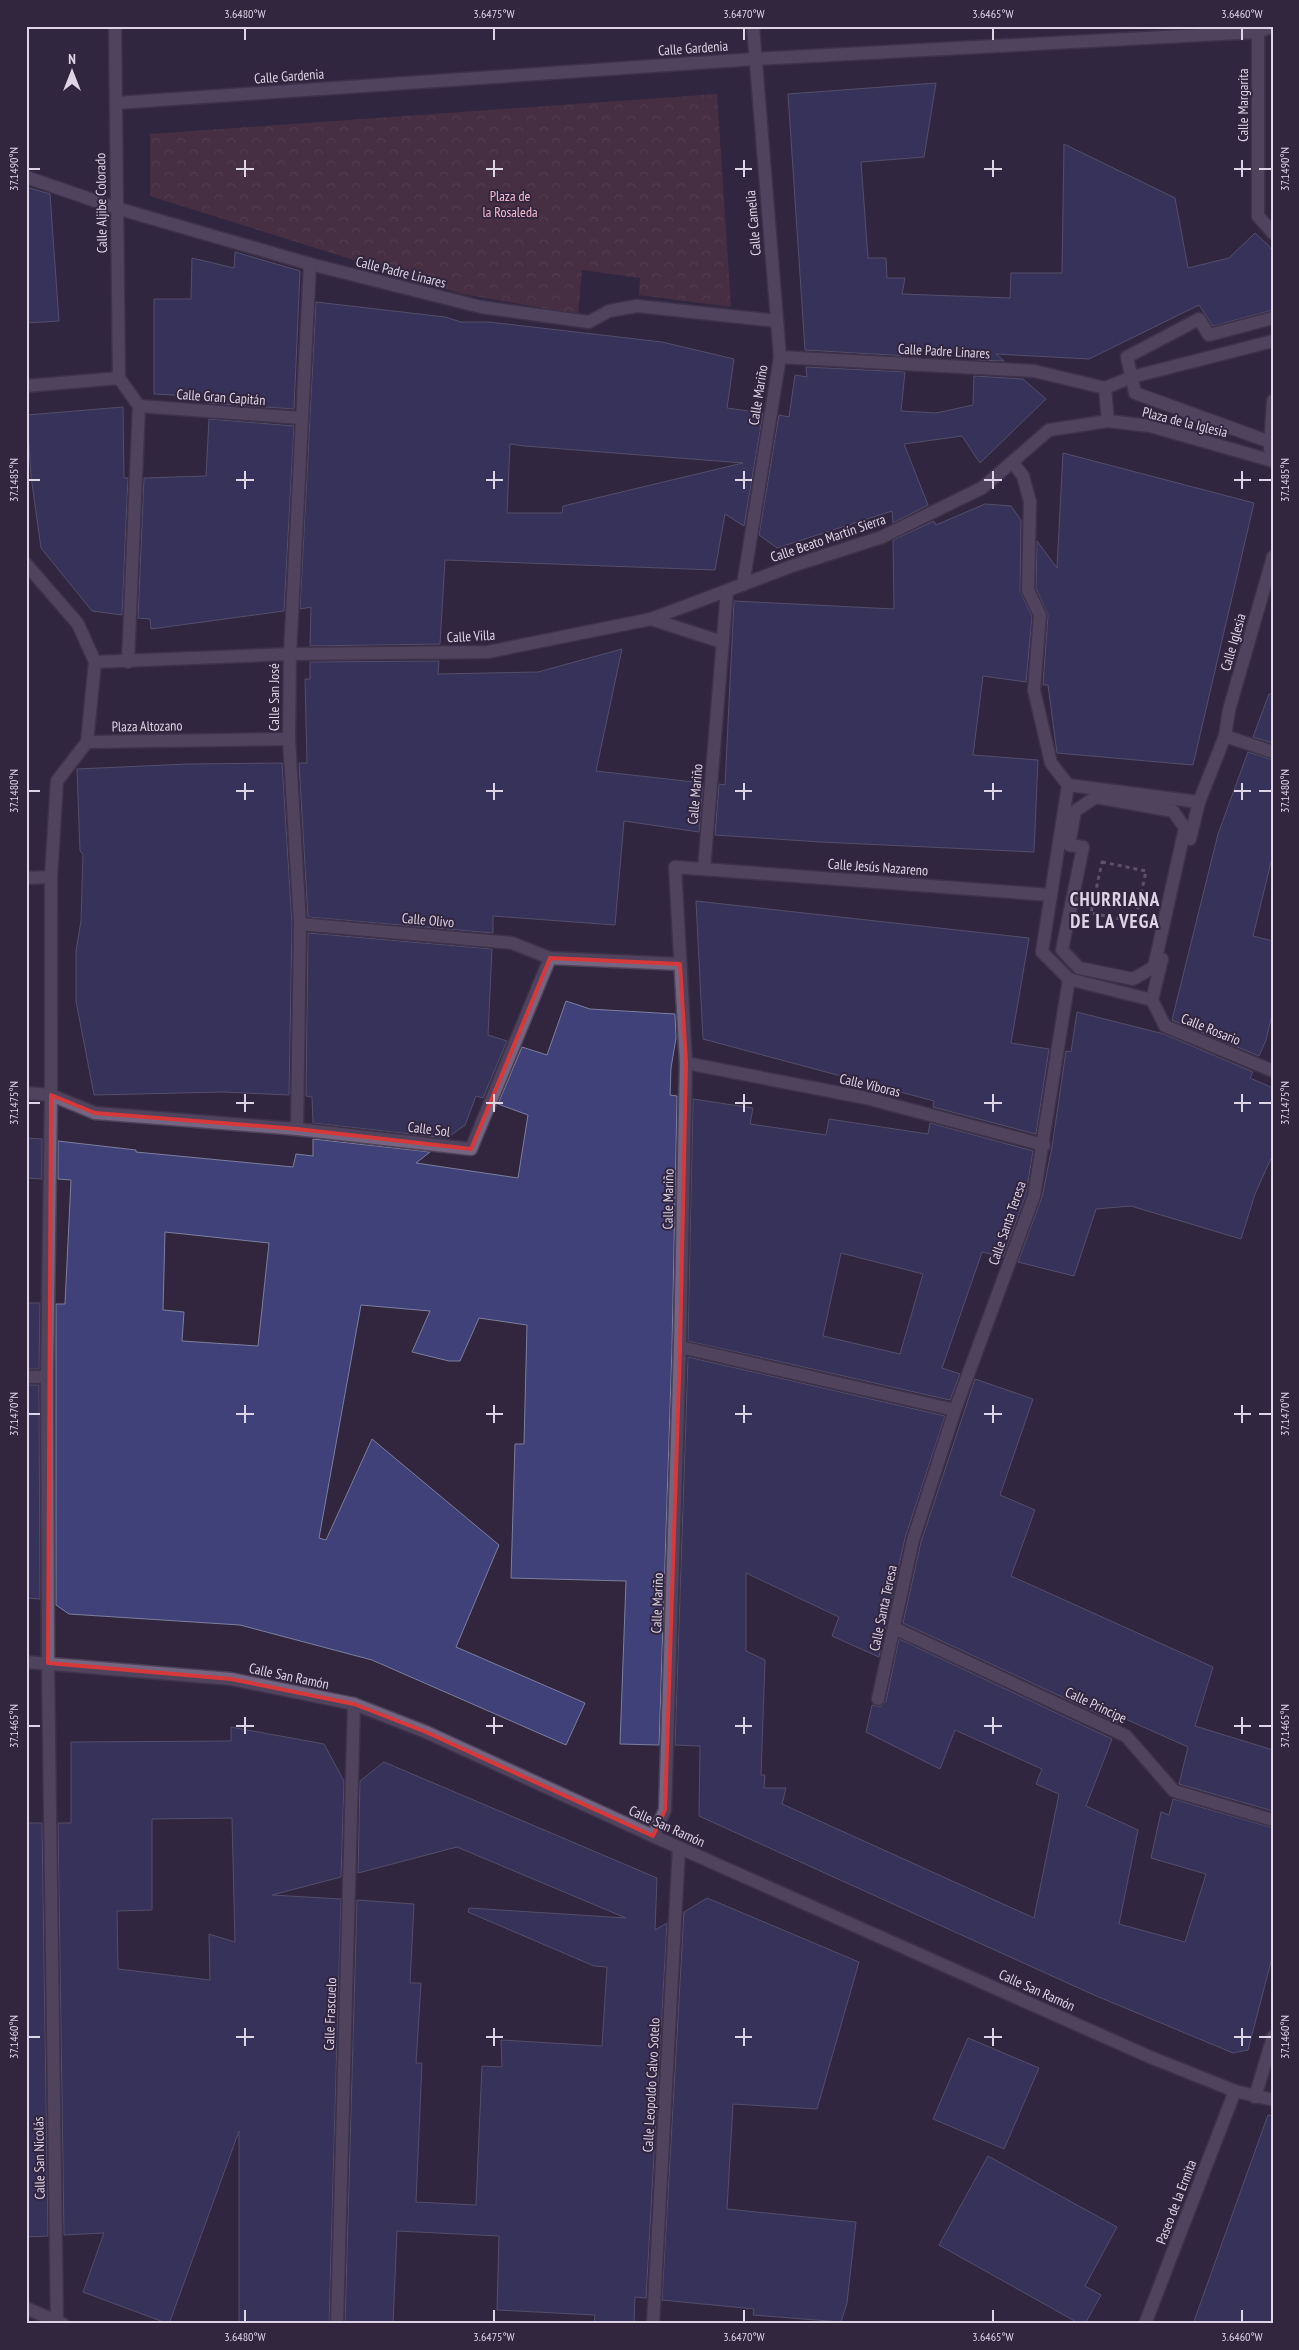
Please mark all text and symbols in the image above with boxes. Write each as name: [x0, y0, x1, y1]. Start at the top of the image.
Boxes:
text: 3.6480°W: [224, 6, 266, 21]
text: 3.6475°W: [473, 6, 515, 21]
text: 3.6470°W: [723, 6, 765, 21]
text: 3.6465°W: [972, 6, 1014, 21]
text: 3.6460°W: [1221, 6, 1263, 21]
street label: Calle Gardenia: [657, 37, 729, 59]
north arrow: [48, 48, 98, 98]
text: N: [68, 50, 76, 68]
street label: Calle Gardenia: [253, 65, 325, 87]
street label: Calle Margarita: [1234, 68, 1252, 142]
text: 37.1490°N: [6, 147, 21, 191]
text: 37.1490°N: [1277, 147, 1292, 191]
street label: Calle Aljibe Colorado: [91, 153, 111, 253]
park label: Plaza de la Rosaleda: [482, 187, 538, 221]
street label: Calle Camelia: [741, 189, 765, 257]
street label: Calle Padre Linares: [354, 252, 448, 292]
street label: Calle Padre Linares: [897, 340, 991, 362]
street label: Calle Mariño: [744, 364, 772, 426]
street label: Calle Gran Capitán: [176, 385, 266, 409]
street label: Plaza de la Iglesia: [1141, 403, 1229, 441]
text: 37.1485°N: [6, 458, 21, 502]
text: 37.1485°N: [1277, 458, 1292, 502]
street label: Calle Beato Martín Sierra: [768, 510, 888, 566]
street label: Calle Iglesia: [1216, 611, 1250, 673]
street label: Calle Villa: [446, 626, 496, 646]
street label: Calle San José: [265, 663, 283, 731]
street label: Plaza Altozano: [111, 716, 183, 736]
street label: Calle Mariño: [683, 763, 707, 825]
text: 37.1480°N: [6, 769, 21, 813]
text: 37.1480°N: [1277, 769, 1292, 813]
street label: Calle Jesús Nazareno: [827, 855, 929, 879]
district label: CHURRIANA DE LA VEGA: [1070, 887, 1160, 933]
street label: Calle Olivo: [401, 909, 455, 931]
street label: Calle Rosario: [1179, 1009, 1243, 1049]
street label: Calle Víboras: [838, 1069, 903, 1101]
text: 37.1475°N: [6, 1081, 21, 1125]
text: 37.1475°N: [1277, 1081, 1292, 1125]
street label: Calle Sol: [407, 1117, 452, 1141]
street label: Calle Mariño: [658, 1168, 678, 1230]
street label: Calle Santa Teresa: [984, 1179, 1030, 1267]
text: 37.1470°N: [6, 1392, 21, 1436]
text: 37.1470°N: [1277, 1392, 1292, 1436]
street label: Calle Santa Teresa: [865, 1563, 901, 1653]
street label: Calle Mariño: [647, 1572, 667, 1634]
street label: Calle San Ramón: [247, 1659, 331, 1693]
street label: Calle Principe: [1062, 1683, 1130, 1727]
text: 37.1465°N: [6, 1704, 21, 1748]
text: 37.1465°N: [1277, 1704, 1292, 1748]
street label: Calle San Ramón: [626, 1801, 708, 1851]
street label: Calle San Ramón: [996, 1965, 1078, 2015]
street label: Calle Frascuelo: [320, 1977, 340, 2051]
text: 37.1460°N: [6, 2015, 21, 2059]
text: 37.1460°N: [1277, 2015, 1292, 2059]
street label: Calle Leopoldo Calvo Sotelo: [638, 2017, 664, 2153]
street label: Calle San Nicolás: [29, 2116, 49, 2200]
street label: Paseo de la Ermita: [1152, 2157, 1200, 2247]
text: 3.6480°W: [224, 2329, 266, 2344]
text: 3.6475°W: [473, 2329, 515, 2344]
text: 3.6470°W: [723, 2329, 765, 2344]
text: 3.6465°W: [972, 2329, 1014, 2344]
text: 3.6460°W: [1221, 2329, 1263, 2344]

